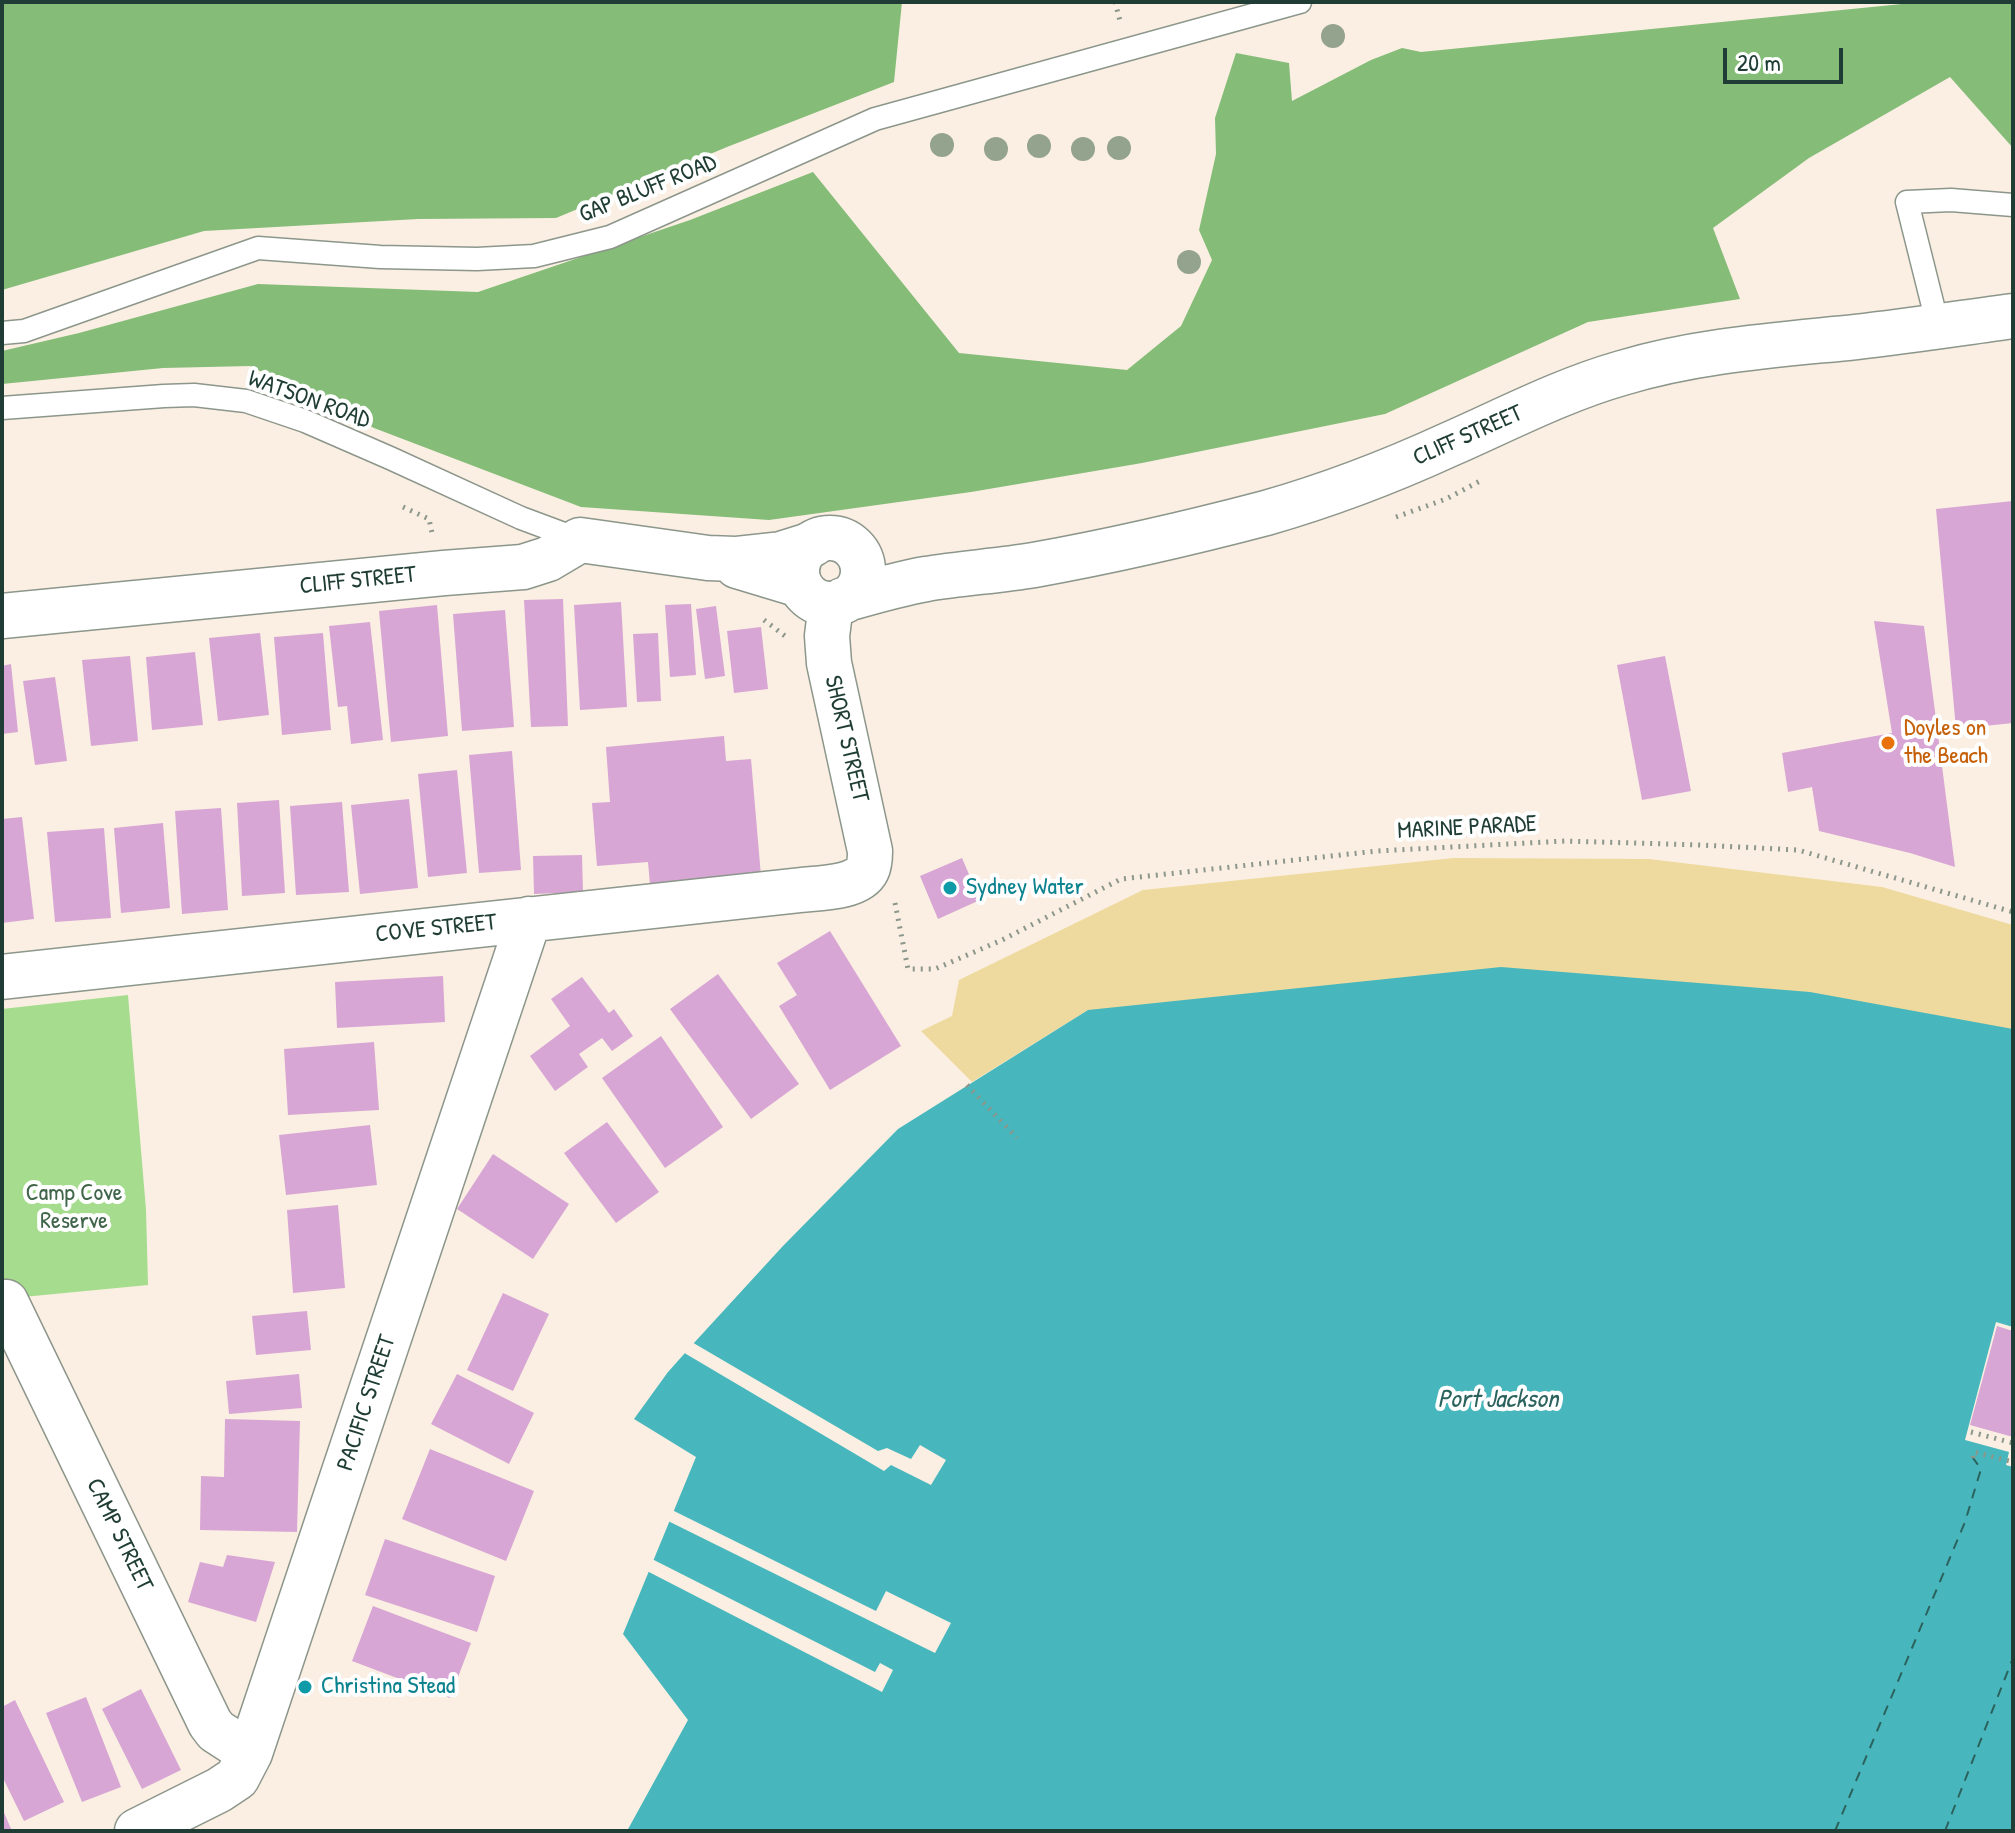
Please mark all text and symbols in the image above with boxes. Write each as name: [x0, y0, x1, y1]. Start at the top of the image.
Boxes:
scale bar: [1727, 32, 1847, 82]
text: 20 m: [1737, 46, 1781, 78]
street label: GAP BLUFF ROAD: [575, 148, 721, 230]
street label: WATSON ROAD: [244, 365, 374, 435]
street label: CLIFF STREET: [1409, 399, 1527, 473]
street label: CLIFF STREET: [298, 561, 418, 601]
street label: SHORT STREET: [817, 673, 875, 805]
place label: Doyles on the Beach: [1904, 715, 1988, 771]
marker: Doyles on the Beach: [1879, 734, 1897, 752]
street label: MARINE PARADE: [1397, 810, 1537, 846]
place label: Sydney Water: [966, 874, 1084, 902]
marker: Sydney Water: [941, 879, 959, 897]
street label: COVE STREET: [374, 908, 498, 950]
park label: Camp Cove Reserve: [26, 1180, 122, 1236]
street label: PACIFIC STREET: [332, 1332, 402, 1474]
water label: Port Jackson: [1438, 1384, 1558, 1416]
street label: CAMP STREET: [79, 1474, 159, 1596]
place label: Christina Stead: [321, 1673, 455, 1701]
marker: Christina Stead: [296, 1678, 314, 1696]

